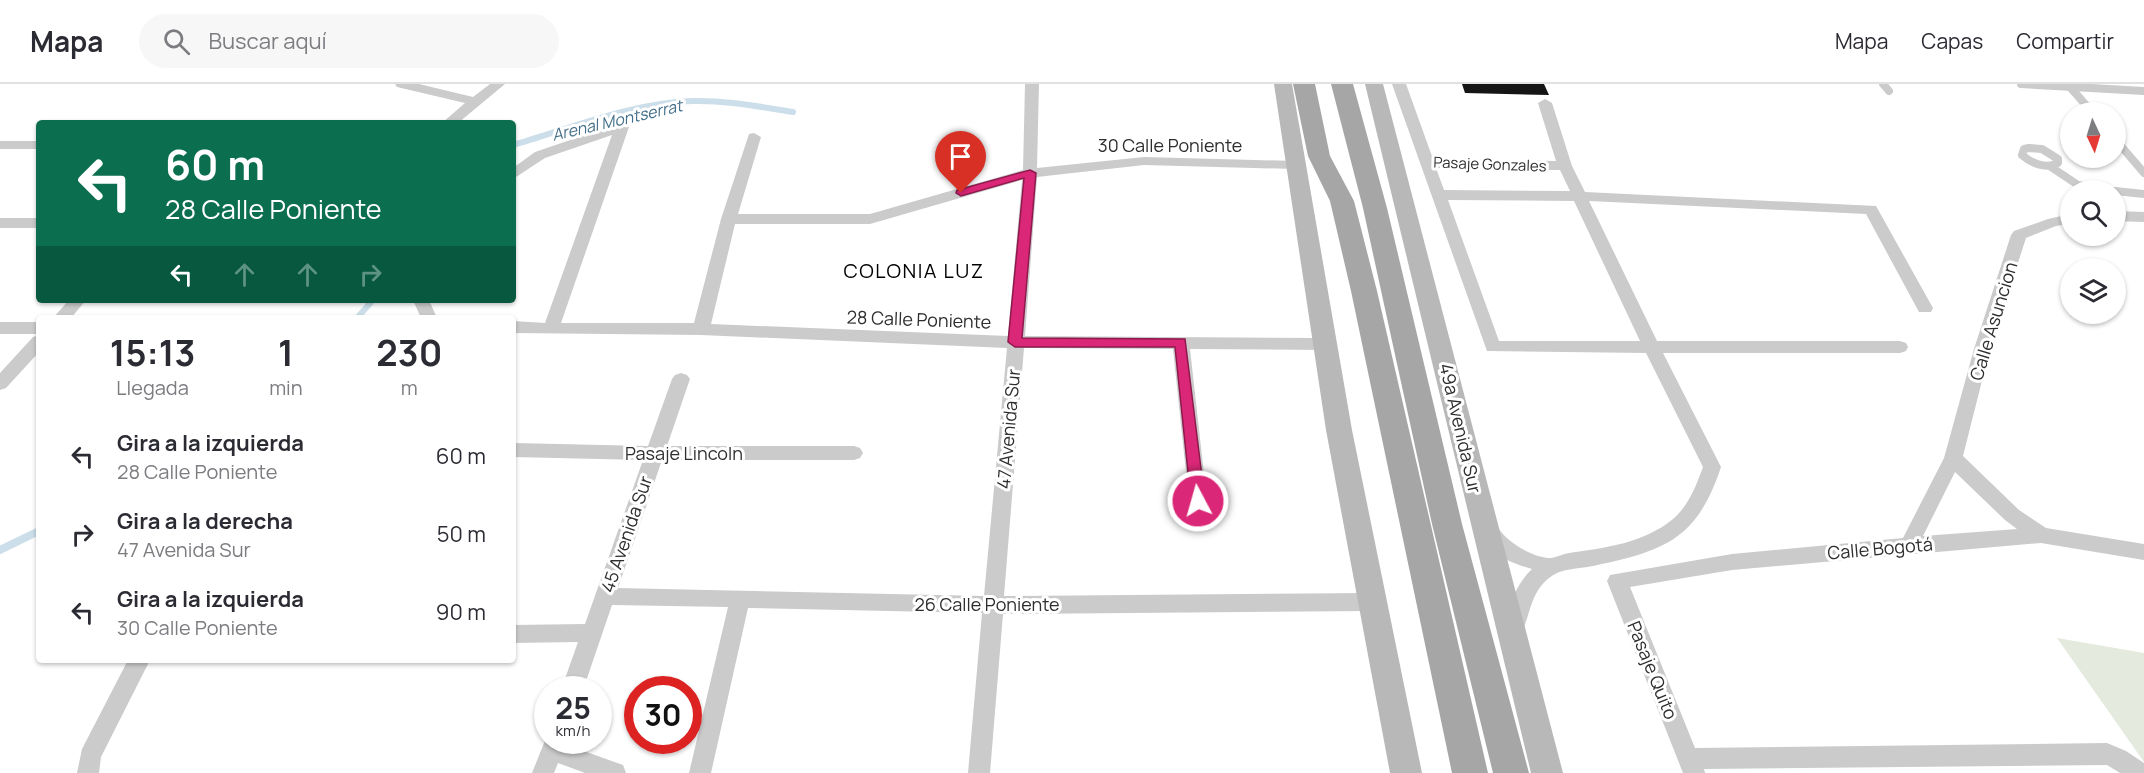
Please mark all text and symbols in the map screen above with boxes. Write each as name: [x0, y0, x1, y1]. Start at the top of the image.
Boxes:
search box: [139, 14, 559, 68]
text: Mapa: [30, 22, 103, 60]
icon: search: [160, 25, 193, 58]
text: Buscar aquí: [208, 26, 327, 56]
text: Mapa: [1835, 27, 1888, 55]
text: Capas: [1921, 27, 1983, 55]
text: Compartir: [2016, 27, 2114, 55]
water label: Arenal Montserrat: [550, 94, 686, 146]
north arrow: [2060, 102, 2126, 168]
map controls: [2060, 102, 2126, 324]
pin: [935, 131, 986, 193]
street label: 30 Calle Poniente: [1098, 133, 1242, 157]
text: 60 m: [165, 135, 265, 193]
icon: arrive: [944, 140, 977, 173]
icon: left: [66, 144, 144, 222]
street label: Pasaje Gonzales: [1433, 152, 1547, 176]
button: search: [2060, 180, 2126, 246]
text: 28 Calle Poniente: [165, 190, 382, 227]
district label: COLONIA LUZ: [843, 257, 985, 284]
icon: left: [165, 258, 198, 291]
icon: ahead: [228, 258, 261, 291]
icon: ahead: [291, 258, 324, 291]
icon: right: [354, 258, 387, 291]
button: layers: [2060, 258, 2126, 324]
street label: Calle Asuncion: [1964, 259, 2022, 383]
street label: 28 Calle Poniente: [846, 304, 992, 334]
text: 15:13: [110, 328, 196, 377]
text: 1: [278, 328, 294, 377]
text: 230: [376, 328, 442, 377]
street label: 49a Avenida Sur: [1434, 361, 1488, 496]
street label: 47 Avenida Sur: [991, 367, 1025, 490]
text: Llegada: [116, 374, 189, 401]
text: min: [269, 374, 303, 401]
text: m: [401, 374, 418, 401]
text: Gira a la izquierda: [117, 428, 304, 458]
icon: left: [66, 440, 99, 473]
text: 60 m: [436, 441, 486, 471]
street label: Pasaje Lincoln: [625, 441, 743, 465]
text: 28 Calle Poniente: [117, 458, 277, 485]
position arrow: [1166, 469, 1230, 533]
street label: 45 Avenida Sur: [595, 472, 657, 595]
text: Gira a la derecha: [117, 506, 293, 536]
icon: right: [66, 518, 99, 551]
text: 50 m: [437, 519, 486, 549]
street label: Calle Bogotá: [1826, 531, 1934, 565]
text: 47 Avenida Sur: [117, 536, 251, 563]
text: Gira a la izquierda: [117, 584, 304, 614]
street label: 26 Calle Poniente: [914, 592, 1060, 616]
icon: left: [66, 596, 99, 629]
text: 90 m: [436, 597, 486, 627]
text: 30 Calle Poniente: [117, 614, 278, 641]
street label: Pasaje Quito: [1622, 617, 1684, 723]
speed limit sign: 30: [624, 676, 702, 754]
text: 25: [555, 687, 591, 728]
text: km/h: [556, 720, 590, 741]

